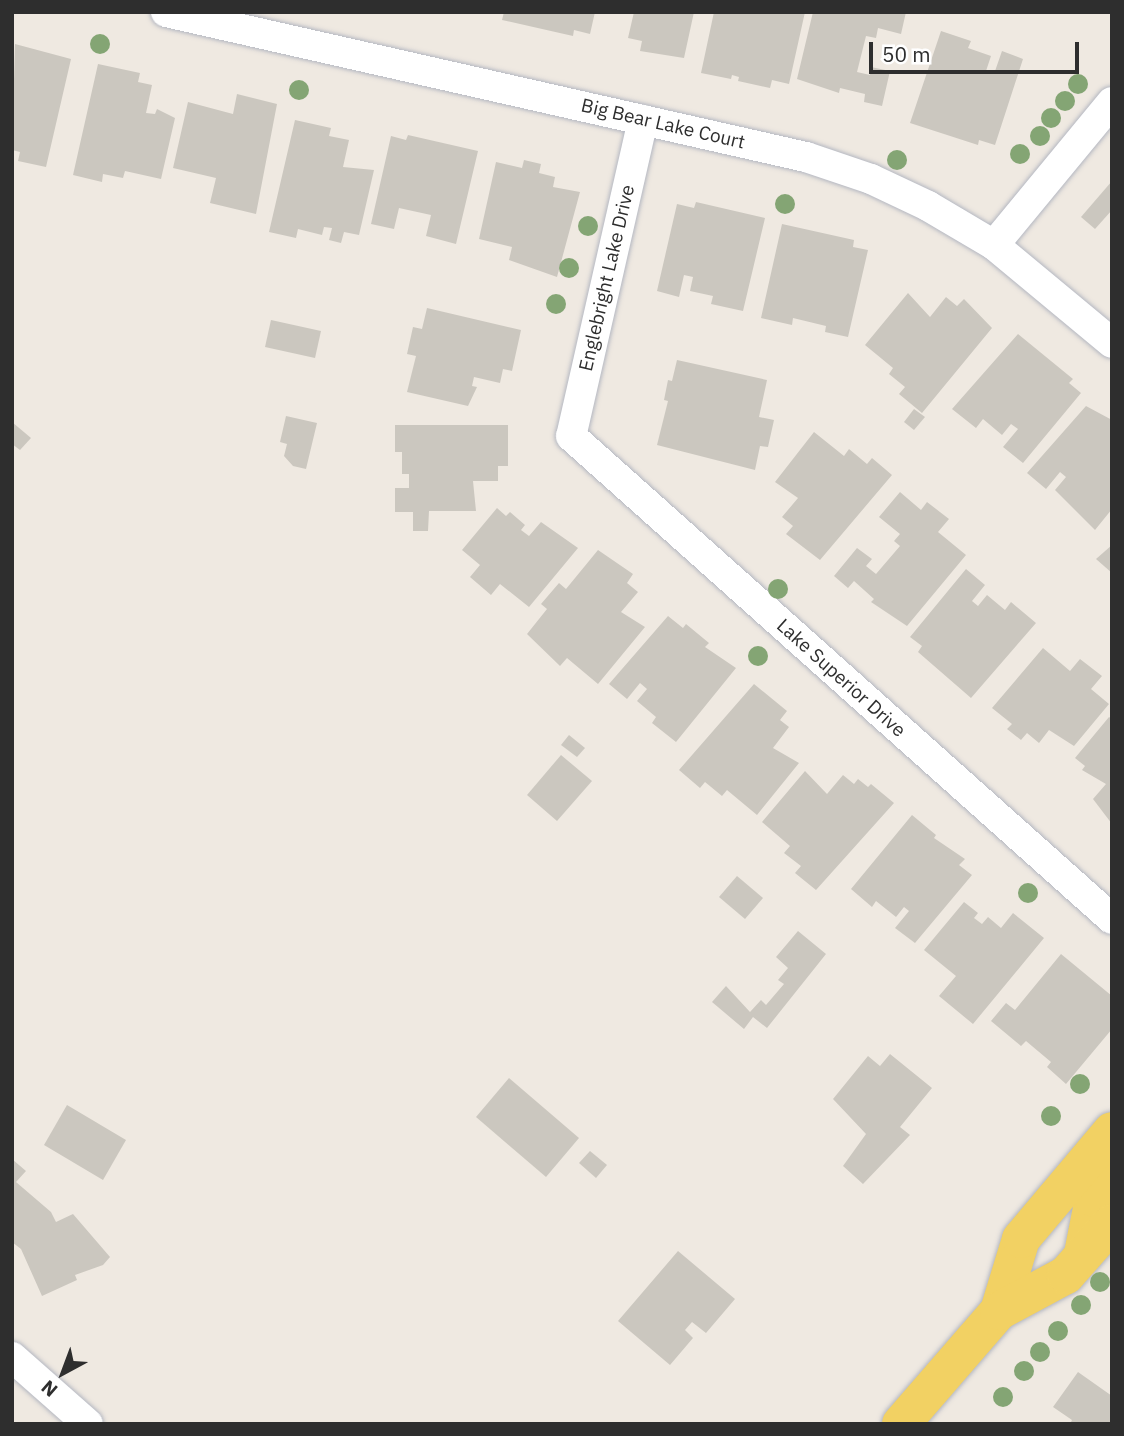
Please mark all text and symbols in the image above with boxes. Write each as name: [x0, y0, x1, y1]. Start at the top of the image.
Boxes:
scale bar: [872, 28, 1082, 72]
text: 50 m: [882, 40, 931, 68]
street label: Big Bear Lake Court: [579, 94, 747, 154]
street label: Englebright Lake Drive: [574, 183, 640, 373]
street label: Lake Superior Drive: [772, 614, 910, 742]
north arrow: [28, 1338, 98, 1408]
text: N: [36, 1375, 62, 1402]

